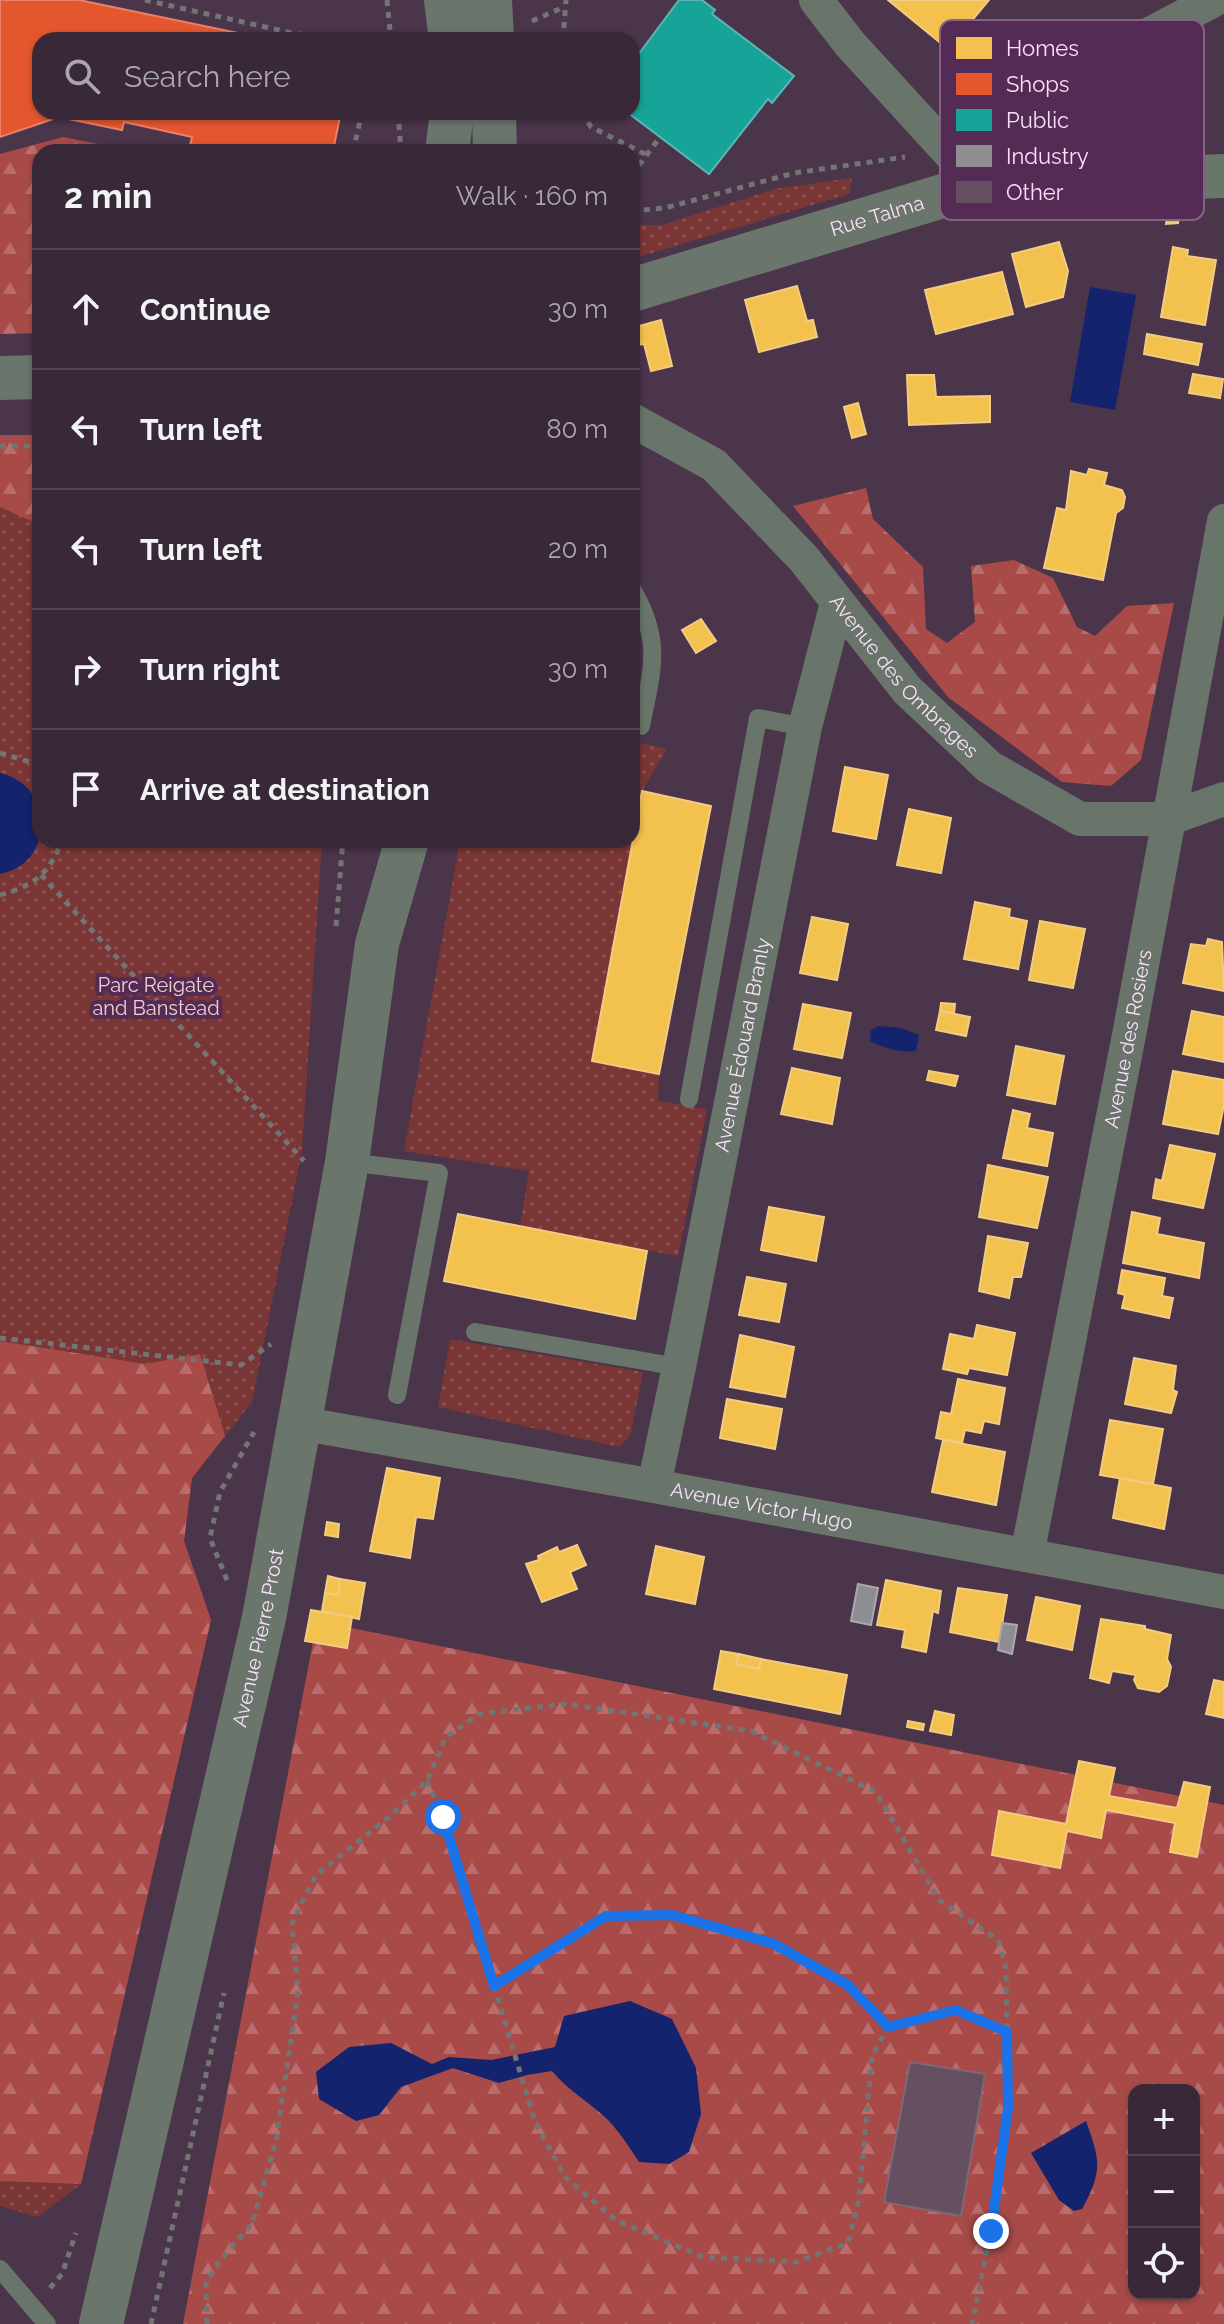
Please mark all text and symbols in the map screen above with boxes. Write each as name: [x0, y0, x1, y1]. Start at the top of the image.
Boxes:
legend: [940, 20, 1204, 220]
search box: [32, 32, 640, 120]
text: Homes: [1006, 35, 1079, 61]
icon: search: [60, 54, 104, 98]
text: Search here: [124, 59, 291, 94]
text: Shops: [1006, 71, 1069, 97]
text: Public: [1006, 107, 1069, 133]
text: Industry: [1006, 143, 1089, 169]
text: 2 min: [64, 176, 152, 216]
text: Other: [1006, 179, 1064, 205]
text: Walk · 160 m: [456, 181, 608, 211]
street label: Rue Talma: [827, 190, 927, 241]
icon: ahead: [64, 287, 108, 331]
text: Continue: [140, 292, 271, 327]
text: 30 m: [548, 294, 608, 324]
icon: left: [64, 407, 108, 451]
text: Turn left: [140, 412, 262, 447]
text: 80 m: [546, 414, 608, 444]
icon: left: [64, 527, 108, 571]
text: Turn left: [140, 532, 262, 567]
text: 20 m: [548, 534, 608, 564]
street label: Avenue des Ombrages: [825, 590, 983, 763]
icon: right: [64, 647, 108, 691]
text: Turn right: [140, 652, 280, 687]
text: 30 m: [548, 654, 608, 684]
icon: arrive: [64, 767, 108, 811]
text: Arrive at destination: [140, 772, 430, 807]
street label: Avenue Édouard Branly: [710, 936, 775, 1154]
street label: Avenue des Rosiers: [1099, 947, 1157, 1130]
park label: Parc Reigate and Banstead: [92, 973, 220, 1020]
street label: Avenue Victor Hugo: [669, 1477, 855, 1535]
street label: Avenue Pierre Prost: [227, 1546, 288, 1729]
route start: [425, 1799, 461, 1835]
map controls: [1128, 2084, 1200, 2300]
button: +: [1128, 2084, 1200, 2156]
button: −: [1128, 2156, 1200, 2228]
route end: [973, 2213, 1009, 2249]
button: locate: [1128, 2228, 1200, 2300]

